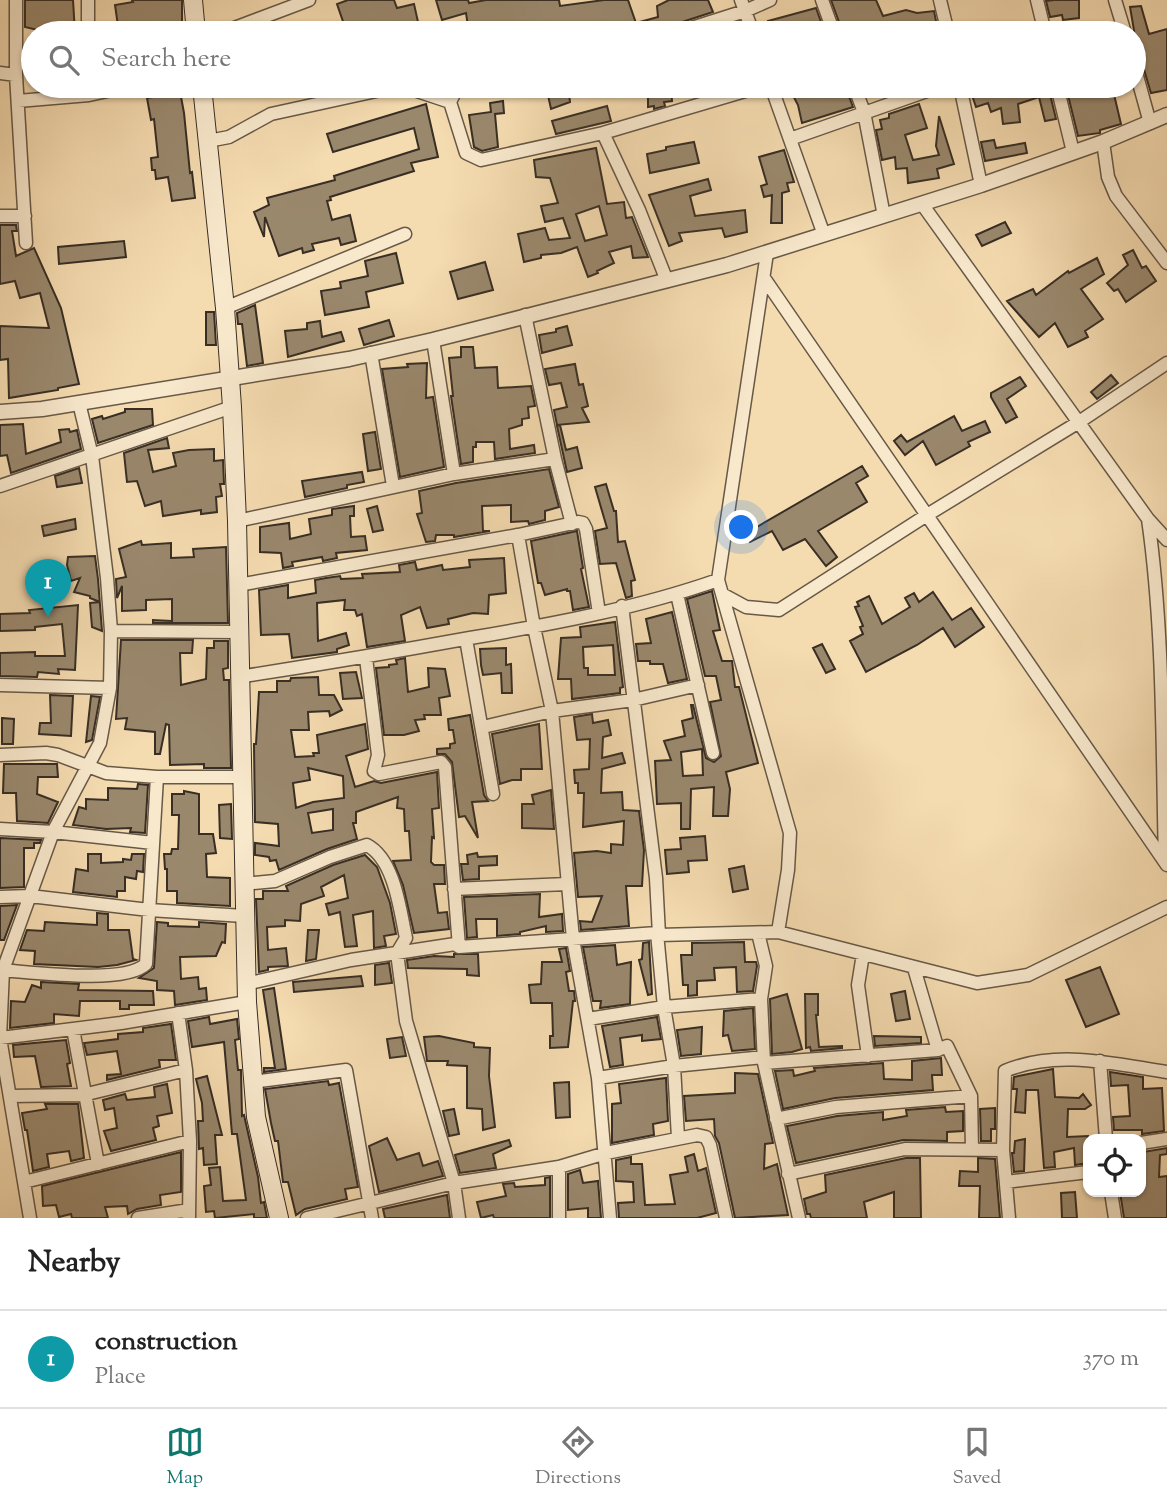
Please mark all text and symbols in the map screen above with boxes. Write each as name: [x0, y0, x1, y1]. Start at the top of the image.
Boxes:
search box: [21, 21, 1146, 98]
icon: search: [45, 41, 83, 79]
text: Search here: [101, 41, 231, 78]
your location: [724, 510, 758, 544]
pin: 1: [25, 559, 71, 617]
map controls: [1083, 1134, 1146, 1197]
button: locate: [1083, 1134, 1146, 1197]
text: Nearby: [28, 1242, 120, 1285]
text: construction: [95, 1324, 238, 1361]
text: 1: [47, 1343, 55, 1376]
text: 370 m: [1083, 1343, 1139, 1376]
text: Place: [95, 1361, 146, 1394]
tab: Map: [166, 1423, 204, 1492]
tab: Directions: [535, 1423, 621, 1492]
tab: Saved: [952, 1423, 1001, 1492]

